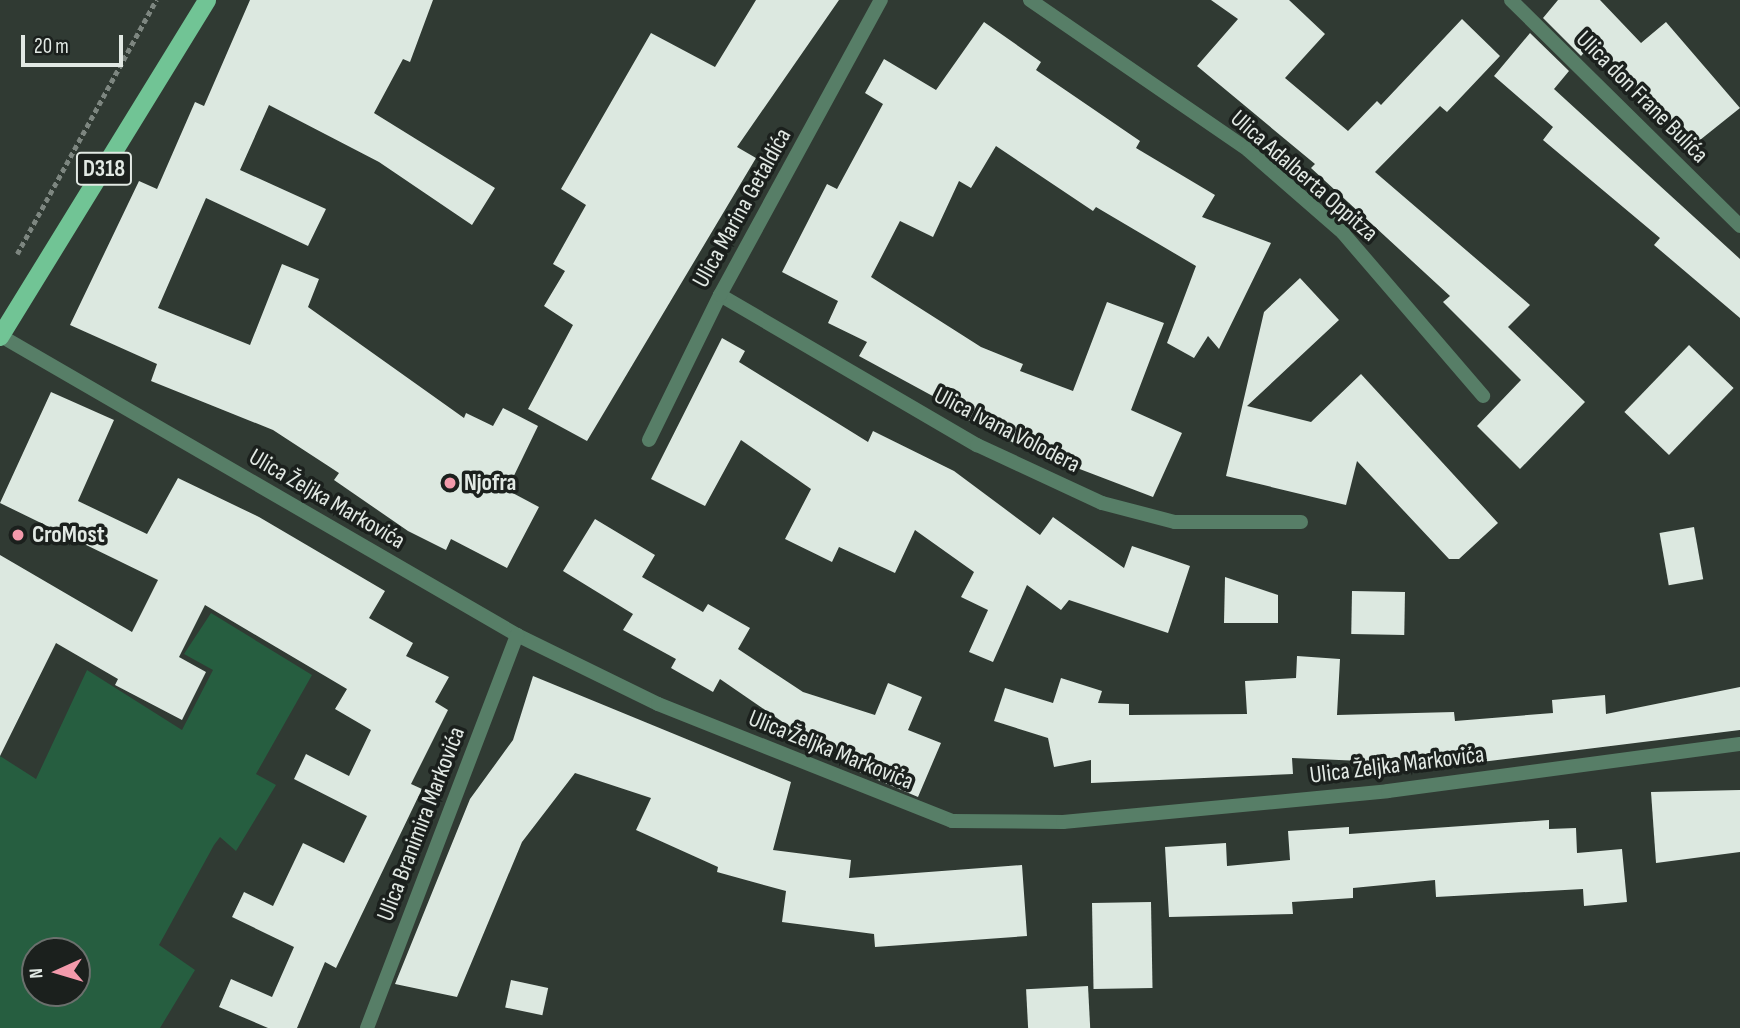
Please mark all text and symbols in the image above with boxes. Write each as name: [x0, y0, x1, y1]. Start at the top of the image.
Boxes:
scale bar: [24, 21, 126, 65]
street label: Ulica don Frane Bulića: [1570, 25, 1714, 169]
text: 20 m: [34, 34, 69, 59]
street label: Ulica Adalberta Oppitza: [1224, 104, 1384, 248]
street label: Ulica Marina Getaldića: [686, 123, 798, 293]
road number: D318: [74, 150, 134, 188]
street label: Ulica Ivana Volodera: [929, 381, 1085, 479]
street label: Ulica Željka Markovića: [244, 443, 410, 555]
place label: Njofra: [464, 469, 516, 497]
marker: Njofra: [442, 475, 458, 491]
place label: CroMost: [32, 521, 105, 549]
marker: CroMost: [10, 527, 26, 543]
street label: Ulica Željka Markovića: [744, 704, 918, 796]
street label: Ulica Branimira Markovića: [371, 723, 471, 925]
street label: Ulica Željka Markovića: [1308, 740, 1486, 790]
north arrow: [21, 937, 91, 1007]
text: N: [25, 967, 48, 979]

